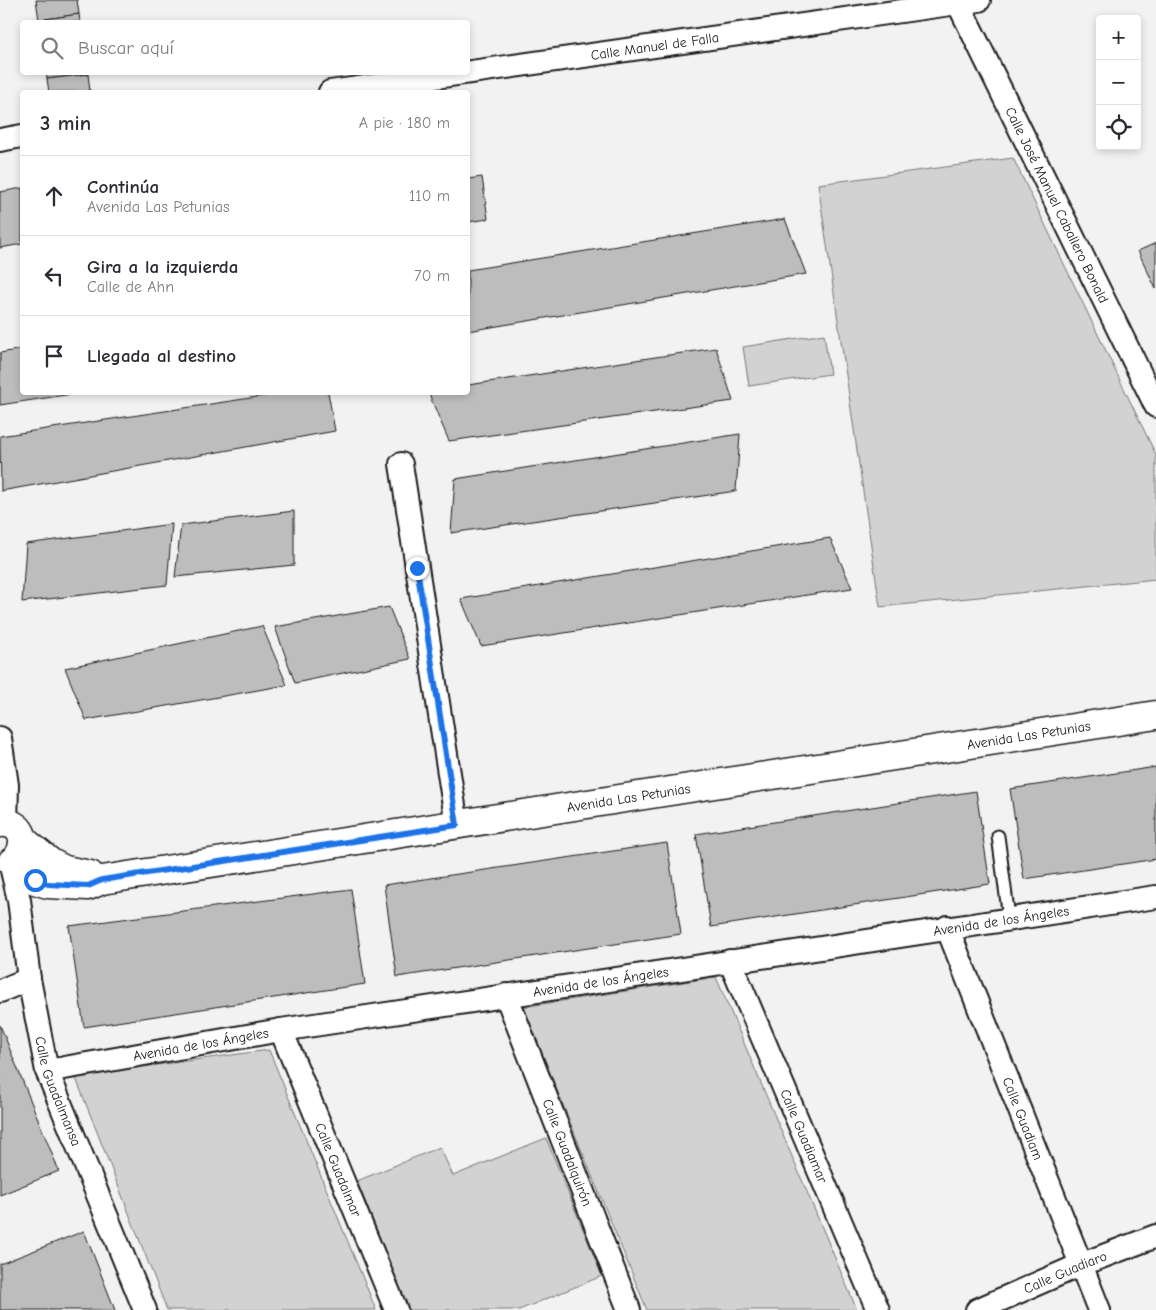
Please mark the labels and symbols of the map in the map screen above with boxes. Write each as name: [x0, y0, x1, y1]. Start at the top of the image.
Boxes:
street label: Calle Manuel de Falla: [590, 29, 720, 64]
street label: Calle José Manuel Caballero Bonald: [1001, 104, 1112, 306]
route end: [406, 557, 429, 580]
street label: Avenida Las Petunias: [966, 717, 1092, 753]
street label: Avenida Las Petunias: [566, 780, 692, 816]
route start: [24, 869, 47, 892]
street label: Avenida de los Ángeles: [932, 902, 1071, 940]
street label: Avenida de los Ángeles: [532, 963, 670, 1001]
street label: Avenida de los Ángeles: [132, 1024, 270, 1065]
street label: Calle Guadalmansa: [31, 1035, 85, 1149]
street label: Calle Guadiam: [998, 1075, 1047, 1162]
street label: Calle Guadiamar: [776, 1087, 831, 1186]
street label: Calle Guadalquirón: [538, 1097, 596, 1209]
street label: Calle Guadalmar: [311, 1120, 365, 1220]
street label: Calle Guadiaro: [1021, 1248, 1109, 1298]

